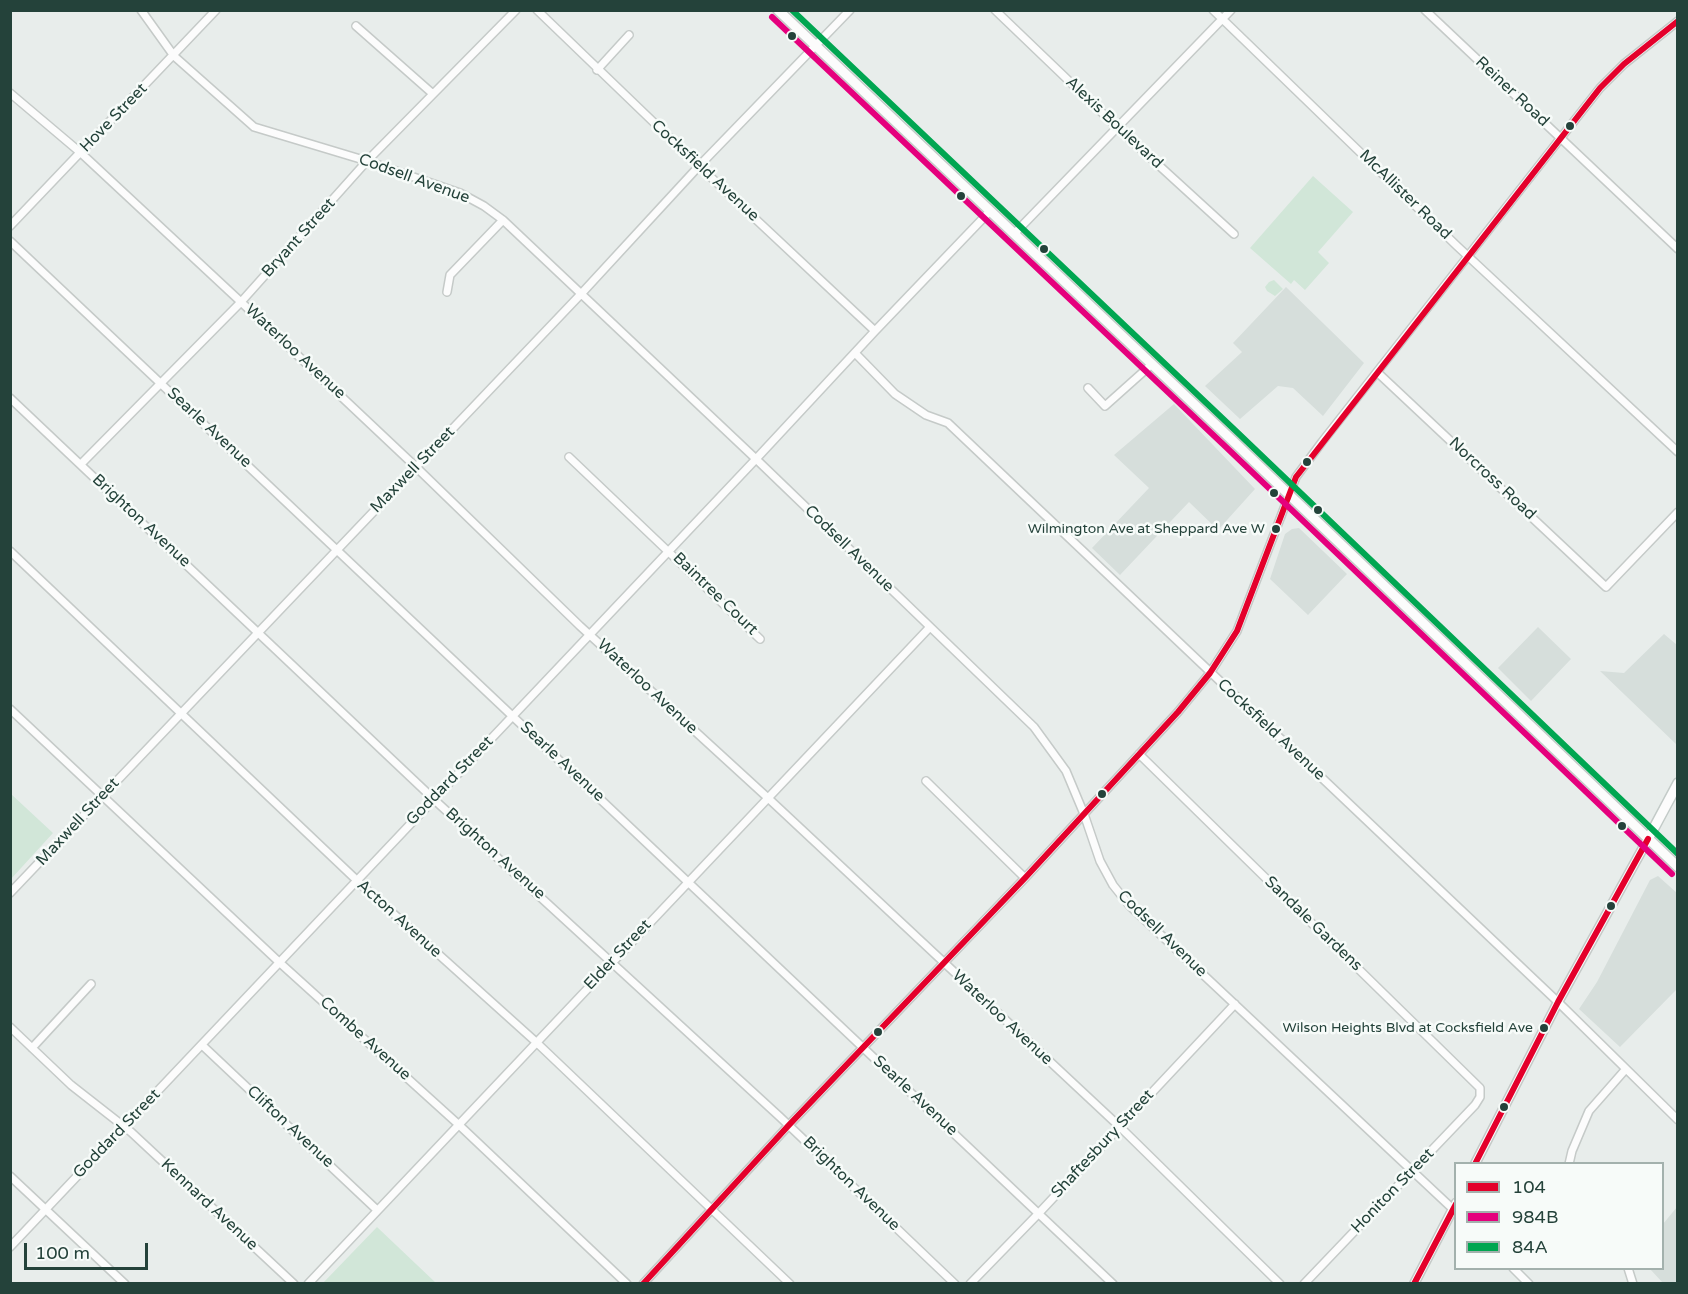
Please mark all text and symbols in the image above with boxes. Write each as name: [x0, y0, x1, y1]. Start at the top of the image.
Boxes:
unlabelled marker: [786, 30, 798, 42]
street label: Reiner Road: [1471, 53, 1553, 131]
street label: Alexis Boulevard: [1061, 73, 1167, 173]
street label: Hove Street: [76, 79, 152, 157]
street label: Cocksfield Avenue: [647, 116, 763, 226]
unlabelled marker: [1564, 120, 1576, 132]
street label: McAllister Road: [1355, 146, 1455, 244]
street label: Codsell Avenue: [356, 150, 472, 208]
unlabelled marker: [955, 190, 967, 202]
street label: Bryant Street: [258, 194, 340, 282]
unlabelled marker: [1038, 243, 1050, 255]
street label: Waterloo Avenue: [241, 301, 349, 403]
street label: Searle Avenue: [163, 384, 255, 472]
street label: Maxwell Street: [367, 423, 459, 517]
street label: Norcross Road: [1444, 434, 1540, 524]
unlabelled marker: [1301, 456, 1313, 468]
street label: Brighton Avenue: [88, 470, 194, 572]
unlabelled marker: [1268, 487, 1280, 499]
street label: Codsell Avenue: [800, 502, 898, 596]
unlabelled marker: [1312, 504, 1324, 516]
place label: Wilmington Ave at Sheppard Ave W: [1028, 521, 1265, 537]
marker: Wilmington Ave at Sheppard Ave W: [1270, 523, 1282, 535]
street label: Baintree Court: [669, 549, 761, 639]
street label: Waterloo Avenue: [593, 636, 701, 738]
street label: Cocksfield Avenue: [1213, 675, 1329, 785]
street label: Searle Avenue: [516, 718, 608, 806]
street label: Goddard Street: [402, 732, 498, 830]
street label: Maxwell Street: [33, 774, 123, 870]
unlabelled marker: [1096, 788, 1108, 800]
street label: Brighton Avenue: [441, 804, 549, 904]
unlabelled marker: [1616, 820, 1628, 832]
street label: Sandale Gardens: [1260, 872, 1366, 976]
street label: Acton Avenue: [353, 876, 445, 962]
street label: Codsell Avenue: [1113, 887, 1211, 981]
unlabelled marker: [1605, 900, 1617, 912]
street label: Elder Street: [581, 916, 655, 994]
street label: Waterloo Avenue: [948, 967, 1056, 1069]
street label: Combe Avenue: [316, 993, 414, 1085]
place label: Wilson Heights Blvd at Cocksfield Ave: [1283, 1020, 1533, 1036]
marker: Wilson Heights Blvd at Cocksfield Ave: [1538, 1022, 1550, 1034]
unlabelled marker: [872, 1026, 884, 1038]
street label: Searle Avenue: [869, 1052, 961, 1140]
street label: Clifton Avenue: [243, 1082, 337, 1172]
street label: Goddard Street: [69, 1085, 165, 1183]
street label: Shaftesbury Street: [1048, 1086, 1158, 1202]
unlabelled marker: [1498, 1101, 1510, 1113]
street label: Brighton Avenue: [798, 1133, 904, 1235]
street label: Honiton Street: [1348, 1145, 1438, 1237]
street label: Kennard Avenue: [157, 1155, 261, 1255]
legend: [1454, 1162, 1664, 1270]
text: 104: [1512, 1176, 1546, 1198]
text: 984B: [1512, 1206, 1558, 1228]
scale bar: [27, 1231, 152, 1269]
text: 84A: [1512, 1236, 1548, 1258]
text: 100 m: [35, 1242, 90, 1264]

